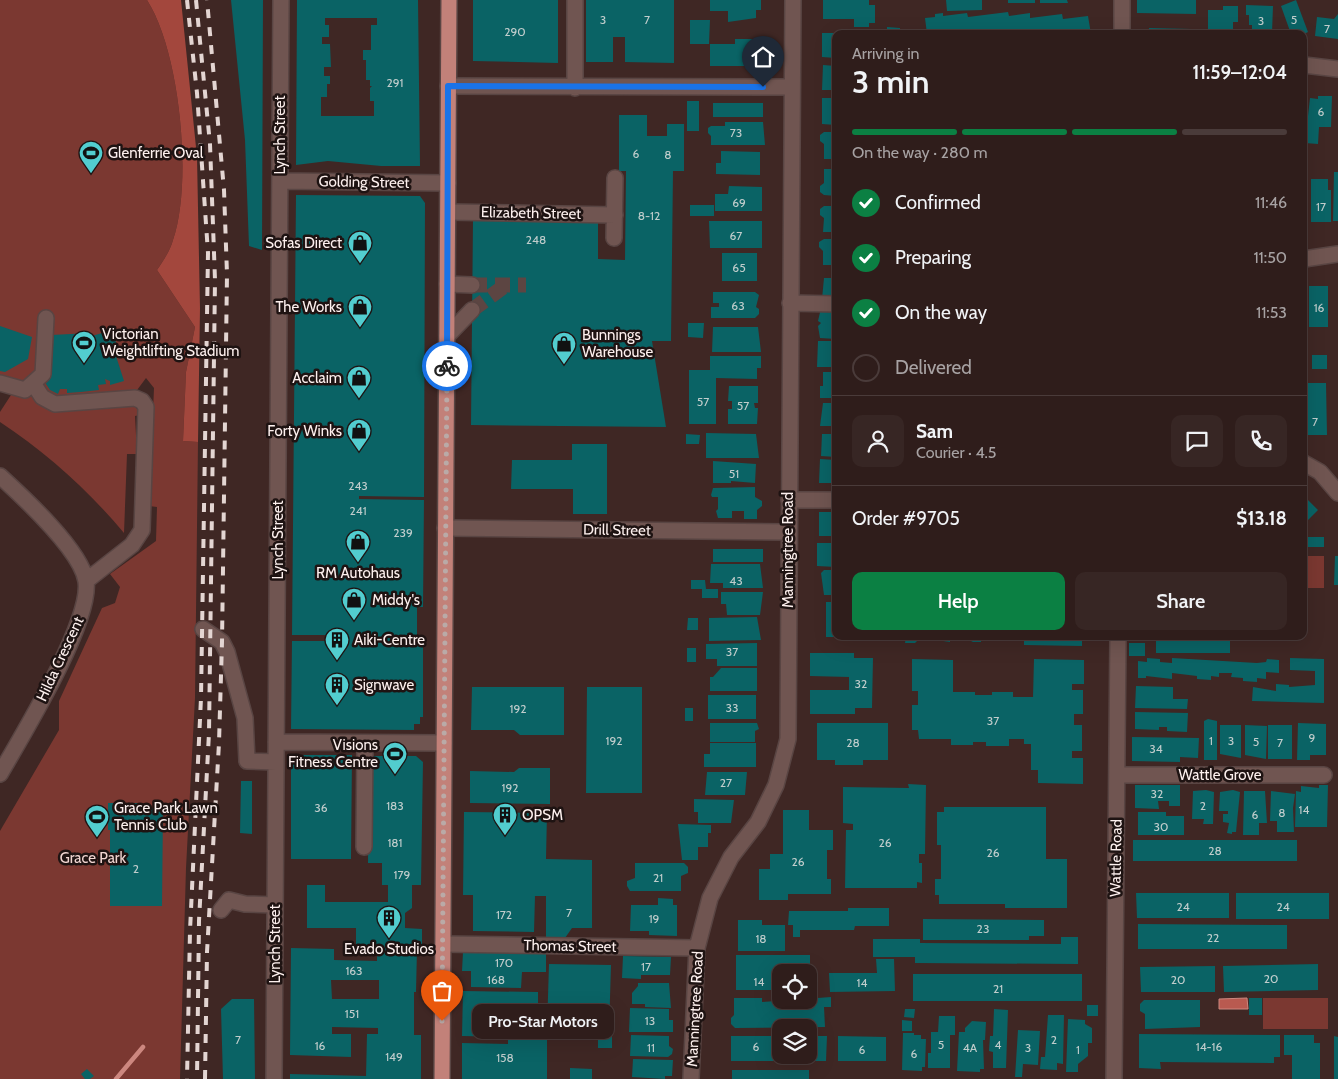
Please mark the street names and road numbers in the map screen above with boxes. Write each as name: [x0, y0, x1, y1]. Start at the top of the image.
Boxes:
street label: Lynch Street: [271, 95, 289, 175]
street label: Golding Street: [318, 172, 410, 192]
street label: Elizabeth Street: [481, 203, 581, 223]
street label: Manningtree Road: [779, 492, 797, 608]
street label: Lynch Street: [269, 500, 287, 580]
street label: Drill Street: [583, 520, 651, 540]
street label: Hilda Crescent: [33, 614, 87, 704]
street label: Wattle Grove: [1179, 766, 1262, 784]
street label: Wattle Road: [1106, 819, 1126, 897]
street label: Lynch Street: [266, 904, 284, 984]
street label: Thomas Street: [523, 936, 617, 956]
street label: Manningtree Road: [683, 951, 707, 1067]

